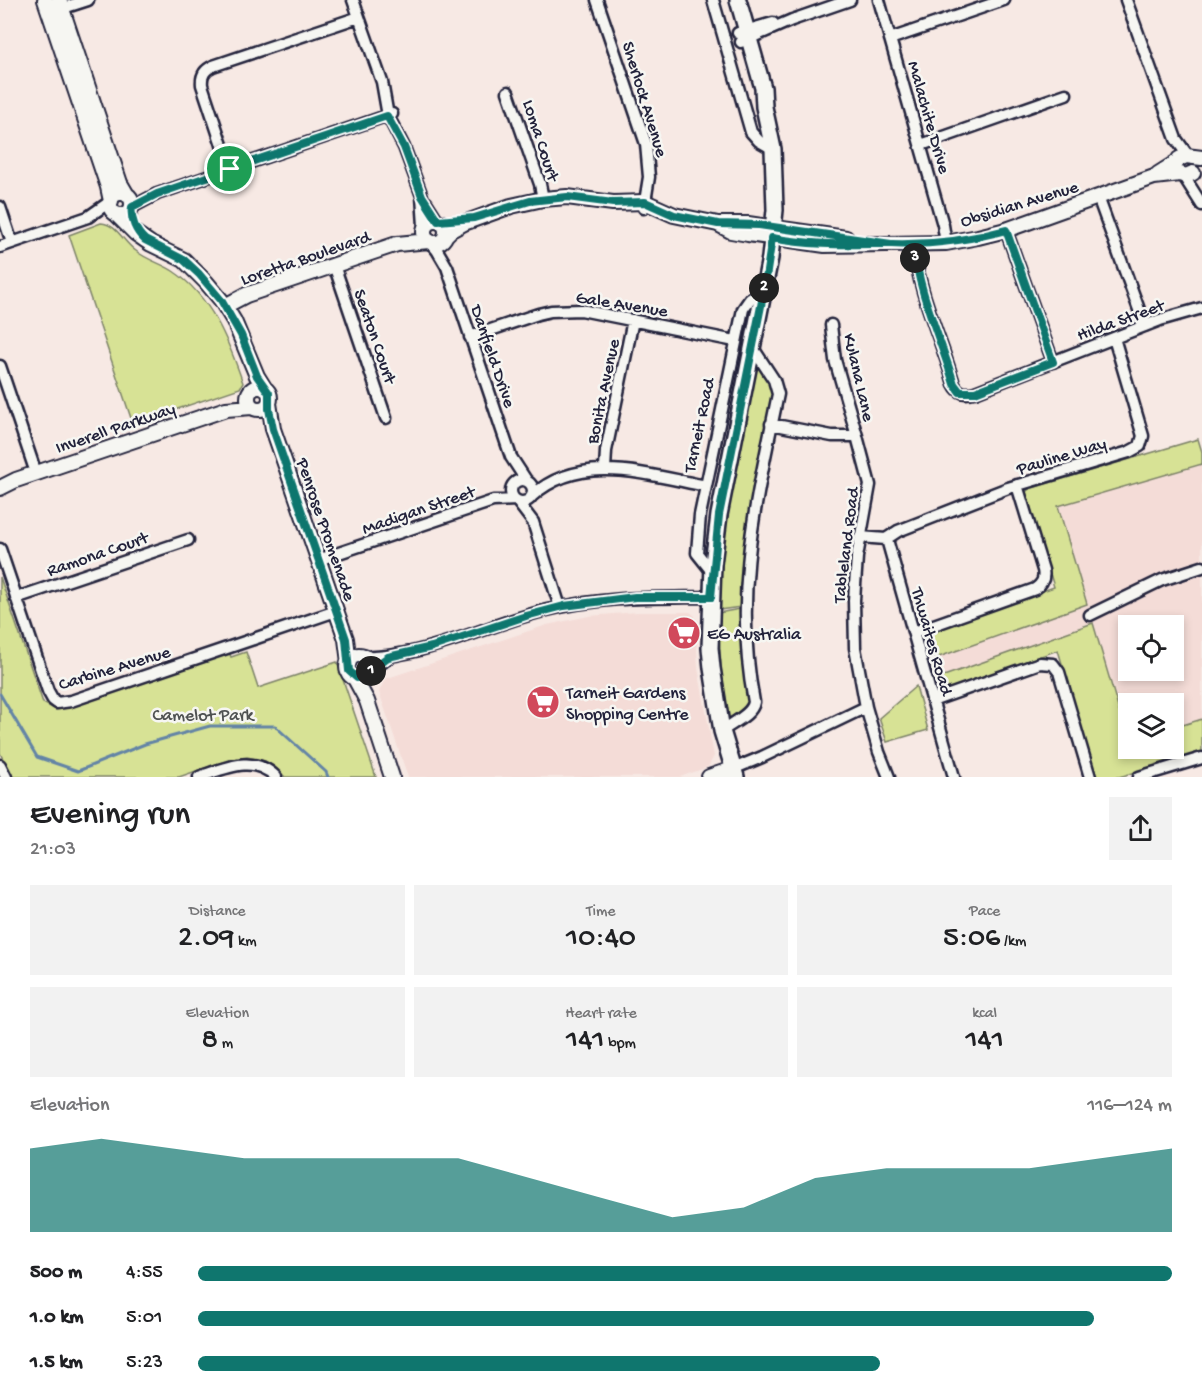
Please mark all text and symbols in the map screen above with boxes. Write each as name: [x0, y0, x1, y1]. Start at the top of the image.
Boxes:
street label: Sherlock Avenue: [616, 40, 671, 161]
street label: Malachite Drive: [901, 59, 954, 177]
street label: Loma Court: [517, 97, 563, 186]
pin: [204, 143, 255, 194]
icon: arrive: [213, 152, 246, 185]
street label: Obsidian Avenue: [958, 177, 1082, 233]
street label: Loretta Boulevard: [238, 227, 375, 291]
pin: 3: [900, 243, 930, 273]
text: 3: [911, 248, 919, 267]
pin: 2: [749, 273, 779, 303]
text: 2: [760, 278, 768, 297]
street label: Seaton Court: [348, 287, 400, 388]
street label: Gale Avenue: [574, 288, 670, 323]
street label: Hilda Street: [1075, 295, 1169, 347]
street label: Danfield Drive: [464, 302, 519, 411]
street label: Kulana Lane: [837, 332, 878, 424]
street label: Bonita Avenue: [583, 336, 626, 447]
street label: Tarneit Road: [680, 375, 721, 476]
street label: Inverell Parkway: [53, 399, 178, 460]
street label: Pauline Way: [1013, 434, 1109, 481]
street label: Penrose Promenade: [290, 455, 359, 605]
street label: Madigan Street: [360, 482, 480, 540]
street label: Tableland Road: [830, 485, 865, 605]
street label: Ramona Court: [44, 528, 153, 582]
street label: Thwaites Road: [905, 584, 956, 699]
supermarket icon: EG Australia: [666, 615, 702, 651]
map controls: [1118, 615, 1184, 759]
button: locate: [1118, 615, 1184, 681]
place label: EG Australia: [707, 625, 802, 646]
street label: Carbine Avenue: [56, 642, 174, 696]
pin: 1: [356, 656, 386, 686]
text: 1: [368, 661, 374, 680]
supermarket icon: Tarneit Gardens Shopping Centre: [525, 684, 561, 720]
place label: Tarneit Gardens Shopping Centre: [565, 684, 689, 726]
button: layers: [1118, 693, 1184, 759]
park label: Camelot Park: [152, 706, 256, 727]
text: Evening run: [30, 797, 190, 835]
button: share: [1109, 797, 1172, 860]
text: 21:03: [30, 839, 76, 862]
text: Distance: [189, 903, 246, 922]
text: Time: [586, 903, 616, 922]
text: Pace: [969, 903, 1000, 922]
text: 2.09: [178, 922, 234, 957]
text: 10:40: [566, 922, 636, 957]
text: 5:06: [943, 922, 1000, 957]
text: km: [234, 933, 257, 952]
text: /km: [1000, 933, 1026, 952]
text: Elevation: [186, 1005, 249, 1024]
text: Heart rate: [565, 1005, 637, 1024]
text: kcal: [972, 1005, 997, 1024]
text: 8: [202, 1024, 218, 1059]
text: 141: [566, 1024, 604, 1059]
text: 141: [965, 1024, 1004, 1059]
text: m: [218, 1035, 233, 1054]
text: bpm: [604, 1035, 636, 1054]
text: Elevation: [30, 1095, 110, 1118]
text: 116–124 m: [1087, 1095, 1172, 1118]
text: 500 m: [30, 1262, 82, 1285]
text: 4:55: [126, 1262, 163, 1285]
text: 1.0 km: [30, 1307, 84, 1330]
text: 5:01: [126, 1307, 162, 1330]
text: 1.5 km: [30, 1352, 83, 1375]
text: 5:23: [126, 1352, 163, 1375]

